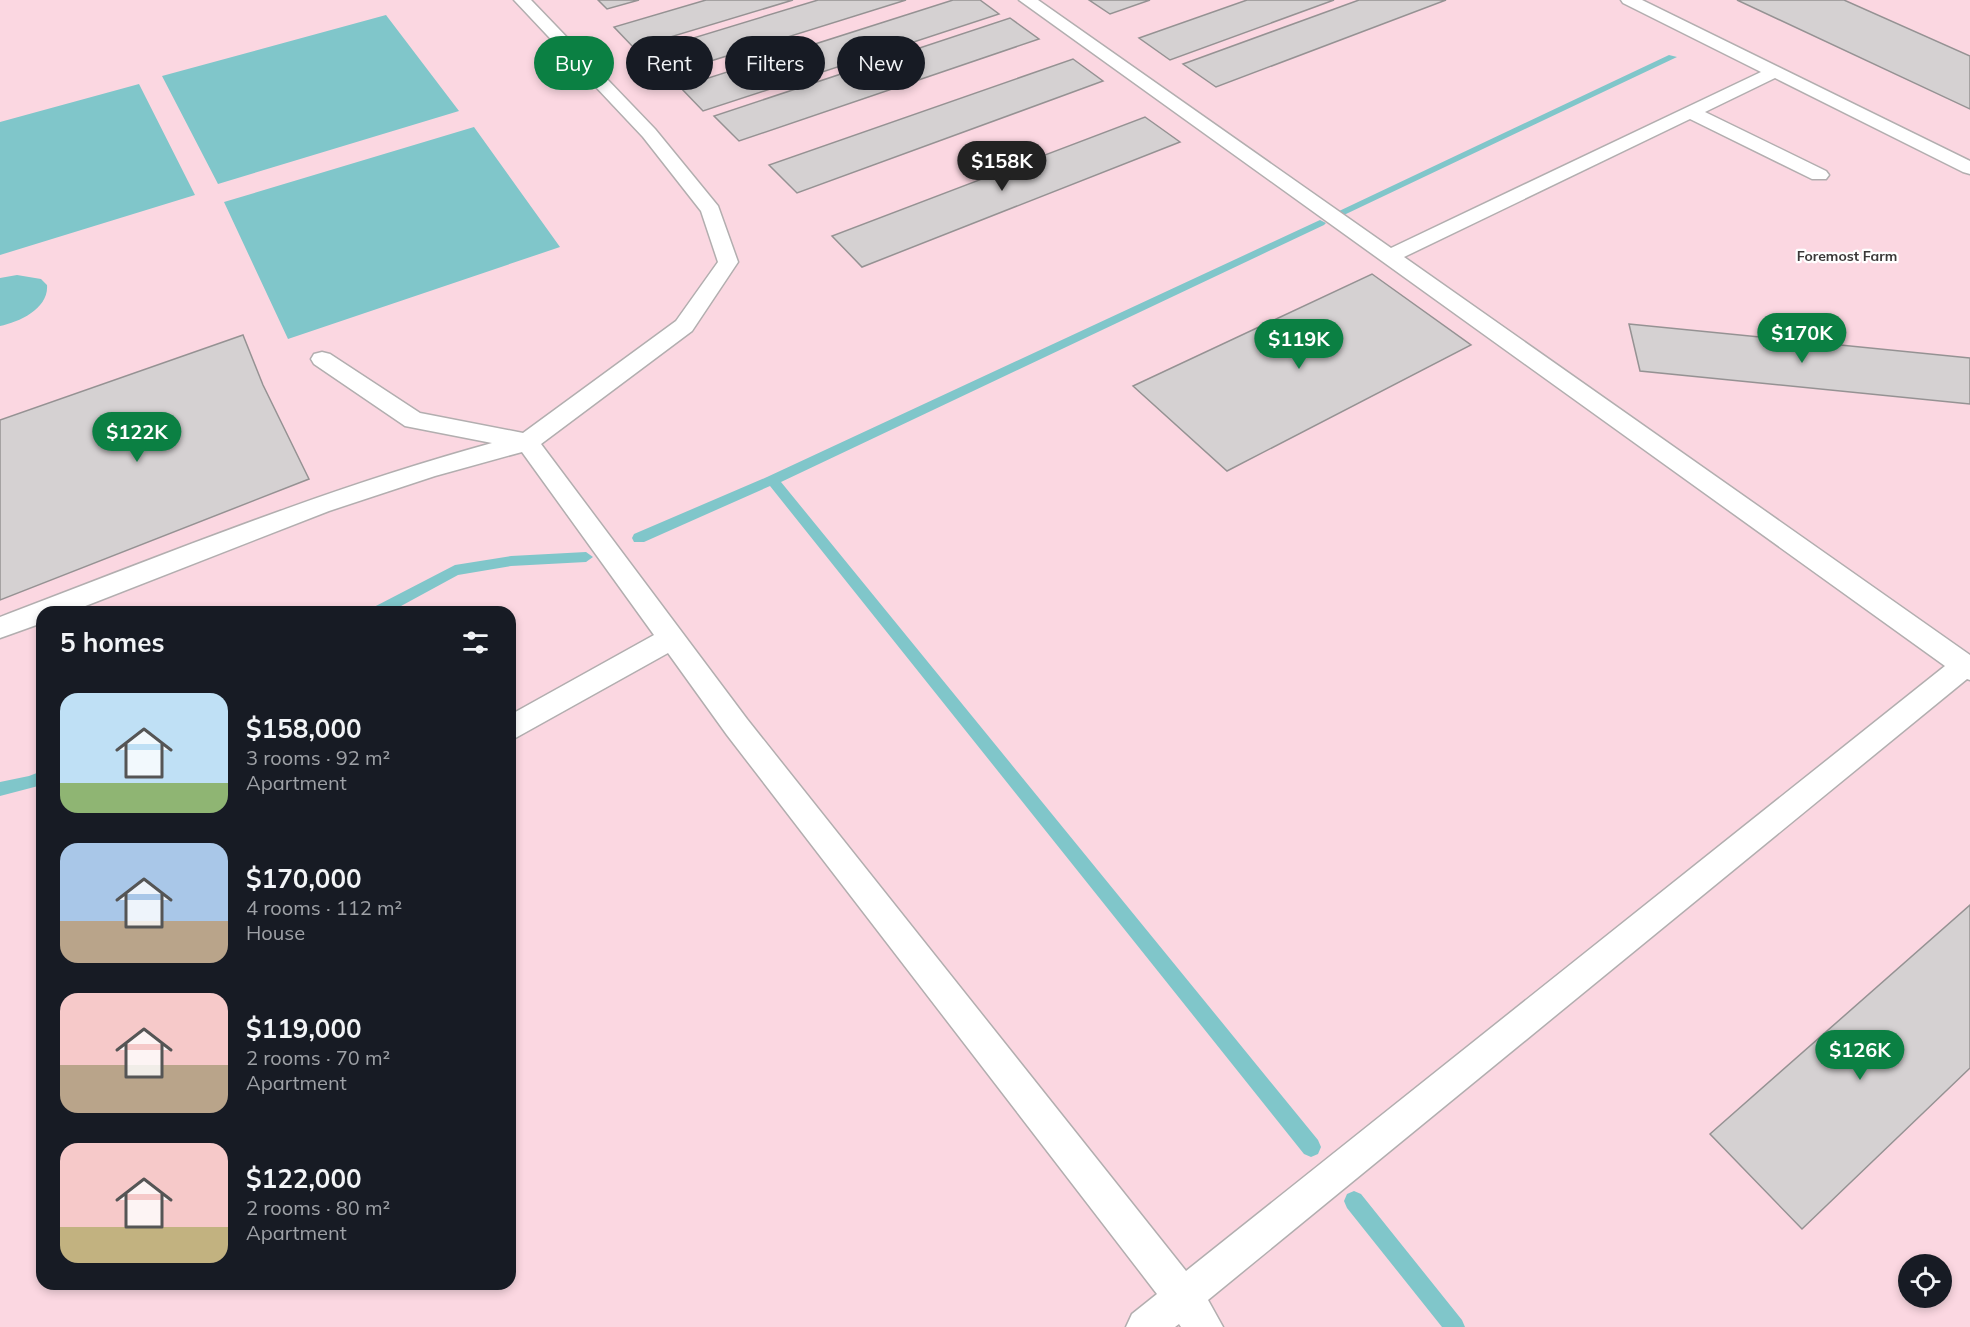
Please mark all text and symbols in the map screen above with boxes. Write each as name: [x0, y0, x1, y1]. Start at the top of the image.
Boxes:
chip: Buy: [534, 36, 614, 90]
chip: Rent: [626, 36, 713, 90]
chip: Filters: [725, 36, 825, 90]
chip: New: [837, 36, 925, 90]
pin: $158K: [960, 141, 1044, 192]
text: $158K: [971, 148, 1033, 173]
district label: Foremost Farm: [1797, 247, 1897, 265]
pin: $170K: [1760, 313, 1844, 364]
pin: $119K: [1257, 319, 1341, 370]
text: $170K: [1771, 320, 1833, 345]
text: $119K: [1268, 326, 1330, 351]
pin: $122K: [95, 412, 179, 463]
text: $122K: [106, 419, 168, 444]
text: 5 homes: [60, 626, 164, 659]
icon: filters: [459, 626, 492, 659]
text: $158,000: [246, 712, 362, 745]
icon: home: [108, 717, 180, 789]
text: 3 rooms · 92 m²: [246, 745, 390, 770]
text: Apartment: [246, 770, 347, 795]
text: $170,000: [246, 862, 362, 895]
icon: home: [108, 867, 180, 939]
text: 4 rooms · 112 m²: [246, 895, 402, 920]
text: House: [246, 920, 305, 945]
text: $119,000: [246, 1012, 362, 1045]
icon: home: [108, 1017, 180, 1089]
pin: $126K: [1818, 1030, 1902, 1081]
text: $126K: [1829, 1037, 1891, 1062]
text: 2 rooms · 70 m²: [246, 1045, 390, 1070]
text: Apartment: [246, 1070, 347, 1095]
text: $122,000: [246, 1162, 362, 1195]
icon: home: [108, 1167, 180, 1239]
text: 2 rooms · 80 m²: [246, 1195, 390, 1220]
text: Apartment: [246, 1220, 347, 1245]
map controls: [1898, 1254, 1952, 1308]
button: locate: [1898, 1254, 1952, 1308]

